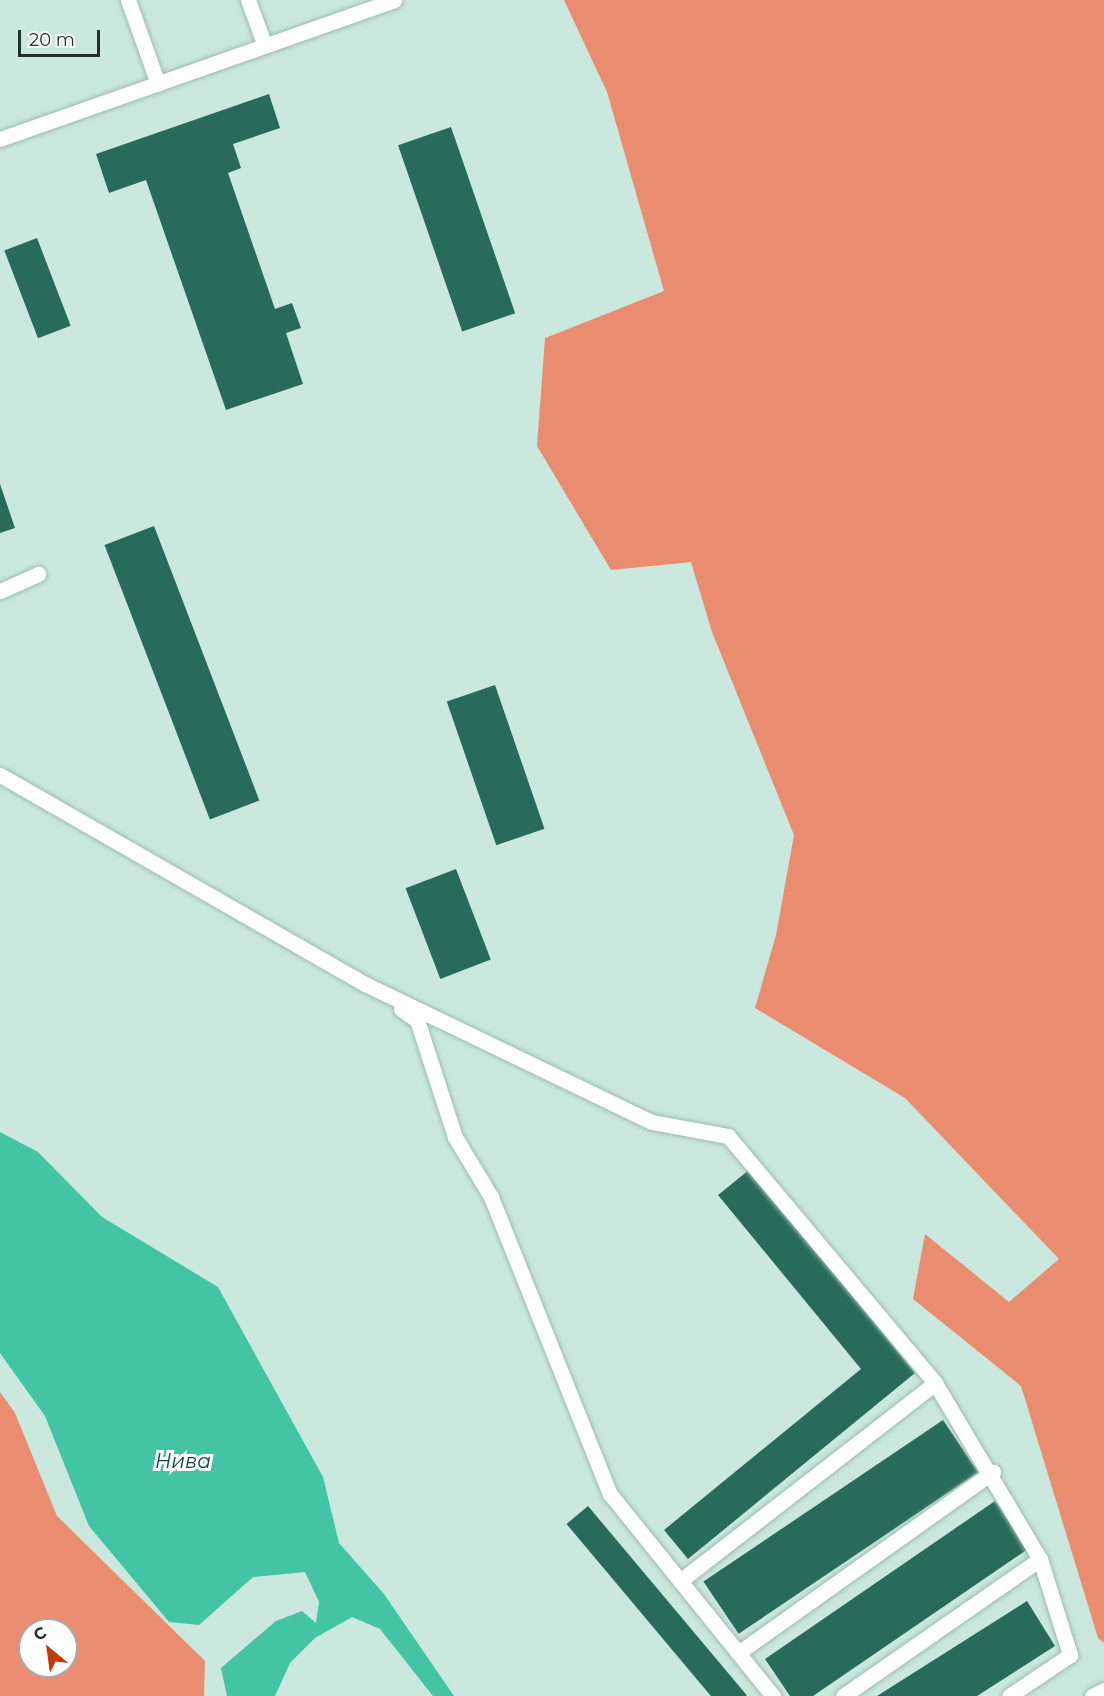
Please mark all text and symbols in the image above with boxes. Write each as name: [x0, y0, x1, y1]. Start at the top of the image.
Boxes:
scale bar: [21, 18, 104, 56]
text: 20 m: [29, 29, 75, 51]
water label: Нива: [155, 1449, 211, 1473]
north arrow: [18, 1618, 78, 1678]
text: С: [30, 1622, 50, 1645]

